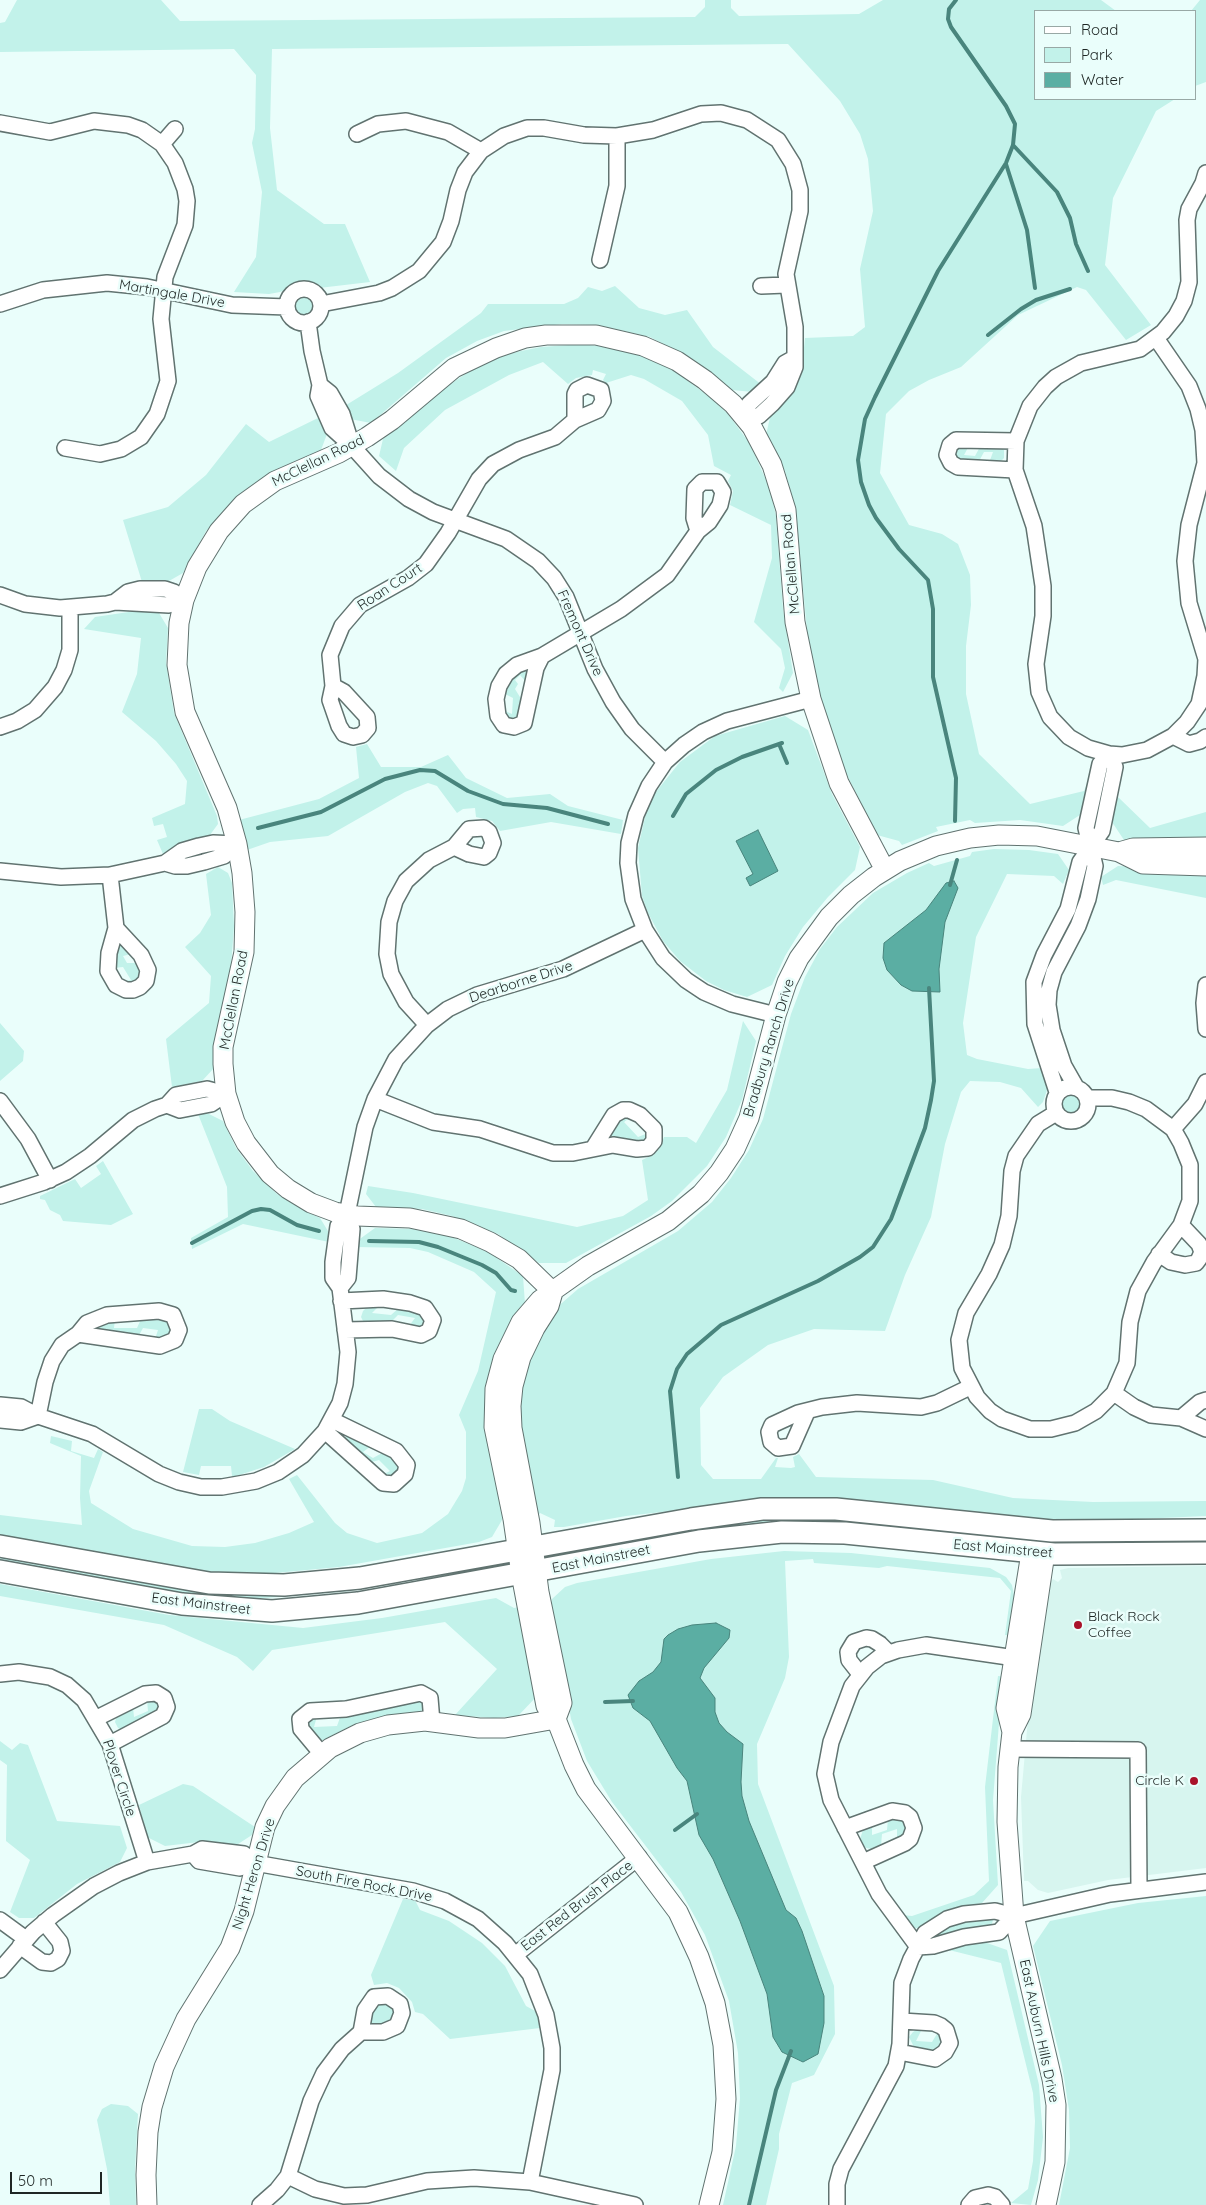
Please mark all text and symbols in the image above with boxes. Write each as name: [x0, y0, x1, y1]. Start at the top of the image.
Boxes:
legend: [1034, 10, 1196, 100]
text: Road: [1081, 20, 1118, 39]
text: Park: [1081, 45, 1113, 64]
text: Water: [1081, 70, 1124, 89]
street label: Martingale Drive: [118, 276, 226, 312]
street label: McClellan Road: [269, 431, 367, 491]
street label: McClellan Road: [778, 513, 804, 615]
street label: Roan Court: [354, 560, 426, 614]
street label: Fremont Drive: [554, 587, 606, 679]
street label: McClellan Road: [216, 949, 252, 1051]
street label: Dearborne Drive: [467, 957, 575, 1007]
street label: Bradbury Ranch Drive: [740, 977, 798, 1119]
street label: East Mainstreet: [953, 1536, 1053, 1562]
street label: East Mainstreet: [550, 1541, 652, 1577]
street label: East Mainstreet: [151, 1590, 251, 1618]
place label: Black Rock Coffee: [1088, 1609, 1160, 1641]
marker: Black Rock Coffee: [1072, 1619, 1084, 1631]
street label: Plover Circle: [99, 1737, 139, 1819]
place label: Circle K: [1135, 1773, 1184, 1789]
marker: Circle K: [1188, 1775, 1200, 1787]
street label: Night Heron Drive: [229, 1816, 279, 1932]
street label: East Red Brush Place: [518, 1857, 636, 1955]
street label: South Fire Rock Drive: [294, 1863, 434, 1905]
street label: East Auburn Hills Drive: [1016, 1958, 1062, 2104]
scale bar: [12, 2162, 105, 2194]
text: 50 m: [18, 2171, 53, 2190]

